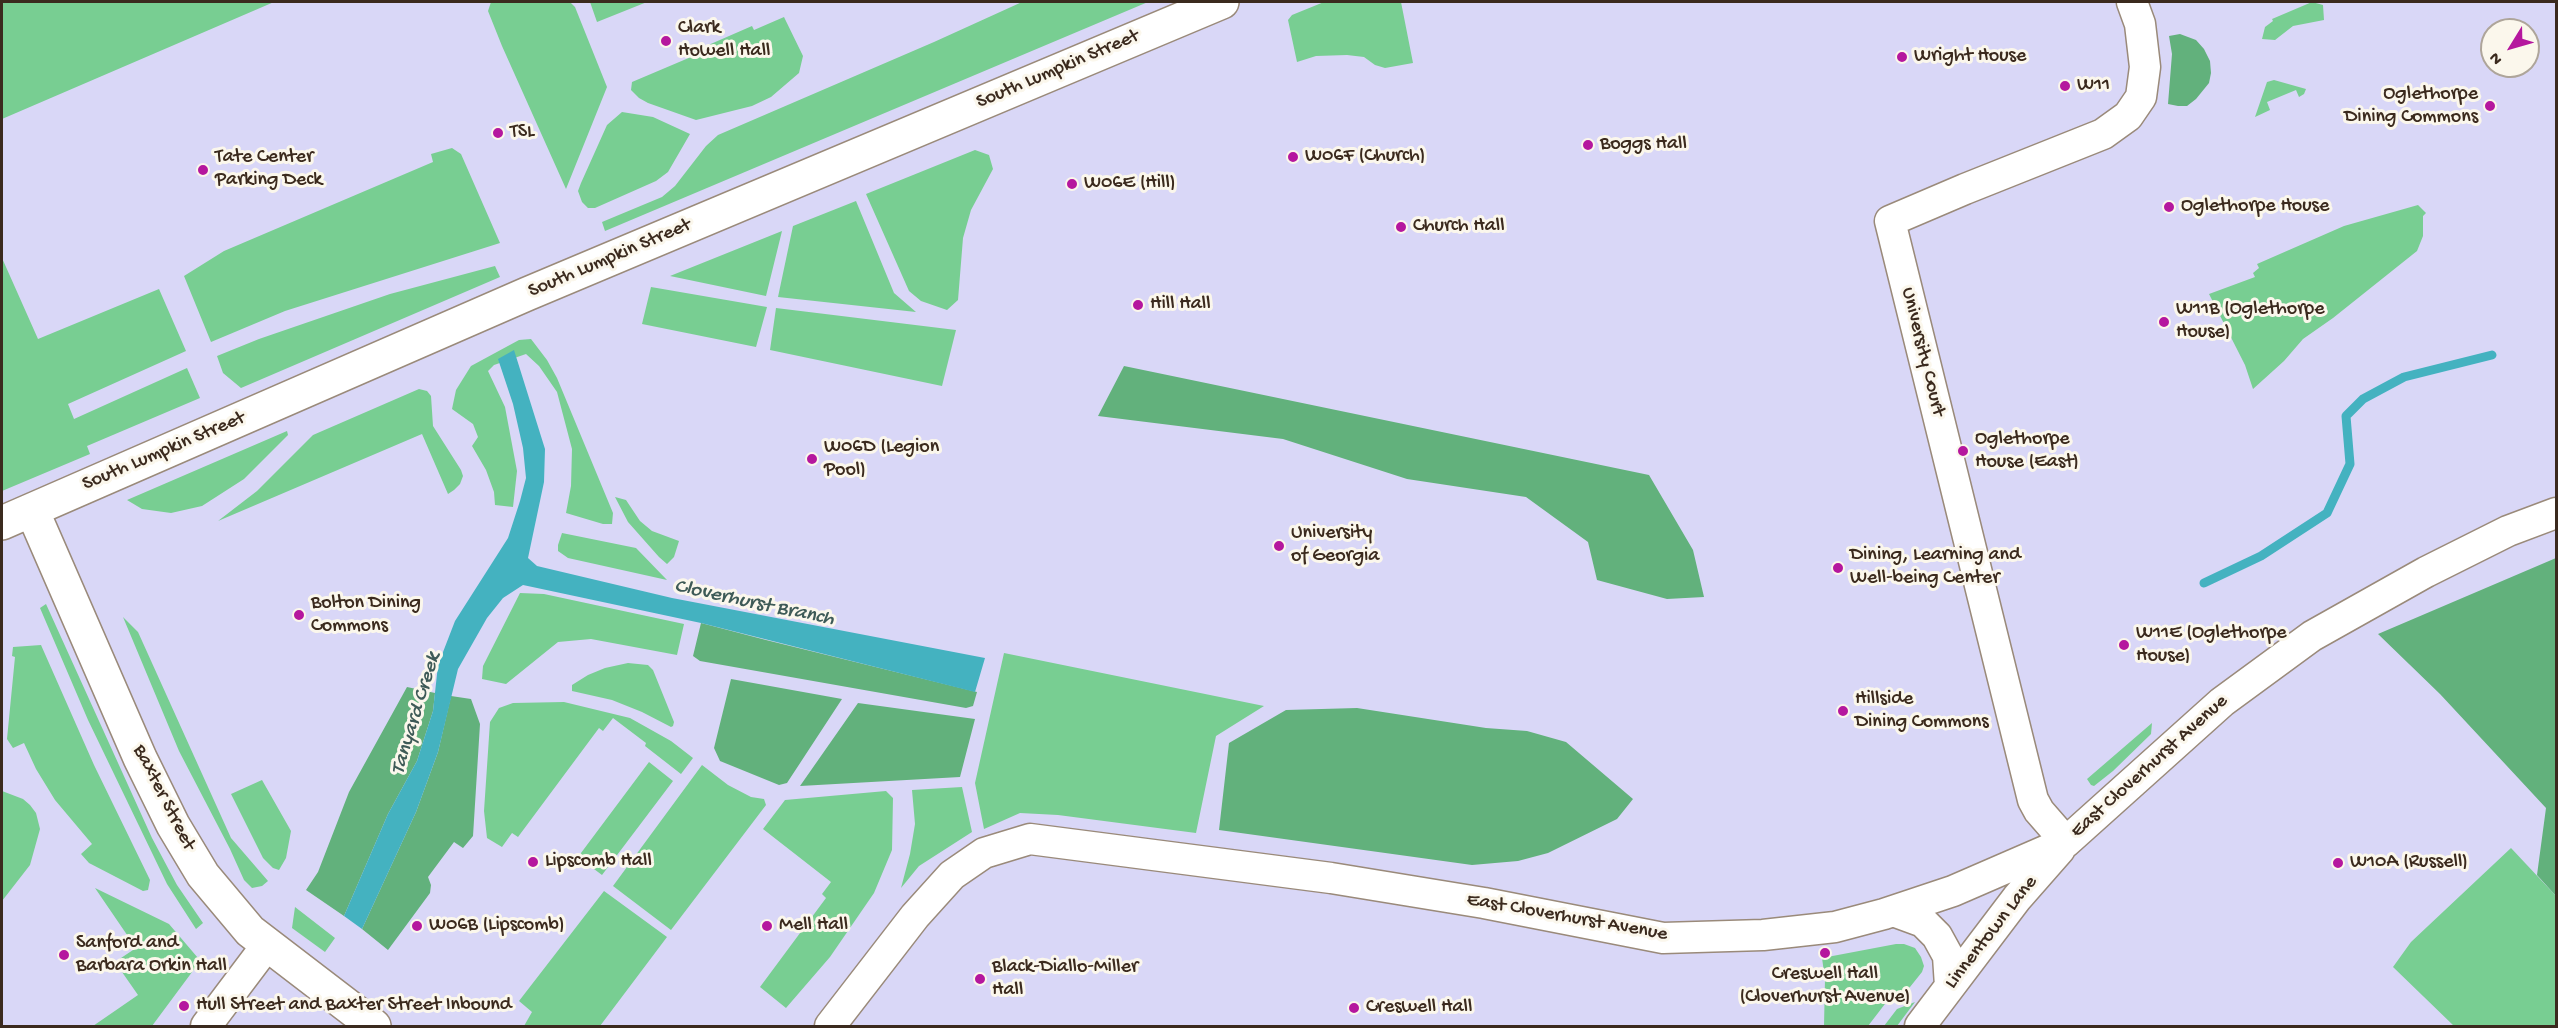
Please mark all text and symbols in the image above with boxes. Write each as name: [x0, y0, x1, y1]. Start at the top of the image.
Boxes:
place label: Clark Howell Hall: [678, 17, 770, 64]
north arrow: [2480, 18, 2540, 78]
street label: South Lumpkin Street: [973, 25, 1143, 115]
marker: Clark Howell Hall: [659, 34, 673, 48]
place label: Wright House: [1914, 45, 2026, 69]
text: N: [2486, 48, 2508, 68]
marker: Wright House: [1895, 50, 1909, 64]
place label: W11: [2077, 74, 2110, 98]
marker: W11: [2058, 79, 2072, 93]
place label: Oglethorpe Dining Commons: [2344, 83, 2478, 130]
marker: Oglethorpe Dining Commons: [2483, 99, 2497, 113]
place label: TSL: [510, 121, 534, 145]
marker: TSL: [491, 126, 505, 140]
place label: Boggs Hall: [1600, 133, 1687, 157]
marker: Boggs Hall: [1581, 138, 1595, 152]
place label: W06F (Church): [1305, 145, 1425, 169]
place label: Tate Center Parking Deck: [215, 146, 322, 193]
marker: W06F (Church): [1286, 150, 1300, 164]
marker: Tate Center Parking Deck: [196, 163, 210, 177]
place label: W06E (Hill): [1084, 172, 1176, 196]
marker: W06E (Hill): [1065, 177, 1079, 191]
place label: Oglethorpe House: [2181, 195, 2329, 219]
marker: Oglethorpe House: [2162, 200, 2176, 214]
street label: South Lumpkin Street: [525, 214, 695, 304]
place label: Church Hall: [1413, 215, 1505, 239]
marker: Church Hall: [1394, 220, 1408, 234]
street label: University Court: [1894, 285, 1950, 419]
place label: Hill Hall: [1150, 293, 1211, 317]
marker: Hill Hall: [1131, 298, 1145, 312]
place label: W11B (Oglethorpe House): [2176, 298, 2324, 345]
marker: W11B (Oglethorpe House): [2157, 315, 2171, 329]
street label: South Lumpkin Street: [79, 407, 249, 497]
place label: Oglethorpe House (East): [1975, 428, 2079, 475]
place label: W06D (Legion Pool): [824, 436, 939, 483]
marker: Oglethorpe House (East): [1956, 444, 1970, 458]
marker: W06D (Legion Pool): [805, 452, 819, 466]
place label: University of Georgia: [1291, 522, 1379, 569]
marker: University of Georgia: [1272, 539, 1286, 553]
place label: Dining, Learning and Well-being Center: [1850, 544, 2021, 591]
marker: Dining, Learning and Well-being Center: [1831, 561, 1845, 575]
water label: Cloverhurst Branch: [672, 575, 836, 633]
place label: Bolton Dining Commons: [311, 592, 421, 639]
marker: Bolton Dining Commons: [292, 608, 306, 622]
place label: W11E (Oglethorpe House): [2136, 622, 2287, 669]
marker: W11E (Oglethorpe House): [2117, 638, 2131, 652]
water label: Tanyard Creek: [386, 650, 448, 778]
place label: Hillside Dining Commons: [1855, 688, 1989, 735]
street label: East Cloverhurst Avenue: [2066, 690, 2234, 844]
marker: Hillside Dining Commons: [1836, 704, 1850, 718]
street label: Baxter Street: [126, 741, 200, 855]
place label: Lipscomb Hall: [545, 850, 652, 874]
place label: W10A (Russell): [2350, 851, 2468, 875]
marker: Lipscomb Hall: [526, 855, 540, 869]
marker: W10A (Russell): [2331, 856, 2345, 870]
street label: Linnentown Lane: [1940, 872, 2044, 994]
street label: East Cloverhurst Avenue: [1465, 889, 1669, 947]
place label: W06B (Lipscomb): [429, 914, 565, 938]
place label: Mell Hall: [779, 914, 848, 938]
marker: W06B (Lipscomb): [410, 919, 424, 933]
marker: Mell Hall: [760, 919, 774, 933]
place label: Sanford and Barbara Orkin Hall: [76, 932, 227, 979]
marker: Creswell Hall (Cloverhurst Avenue): [1818, 946, 1832, 960]
marker: Sanford and Barbara Orkin Hall: [57, 948, 71, 962]
place label: Black-Diallo-Miller Hall: [992, 956, 1138, 1003]
place label: Creswell Hall (Cloverhurst Avenue): [1740, 963, 1910, 1010]
marker: Black-Diallo-Miller Hall: [973, 972, 987, 986]
place label: Hull Street and Baxter Street Inbound: [196, 994, 512, 1018]
place label: Creswell Hall: [1366, 996, 1472, 1020]
marker: Hull Street and Baxter Street Inbound: [177, 999, 191, 1013]
marker: Creswell Hall: [1347, 1001, 1361, 1015]

